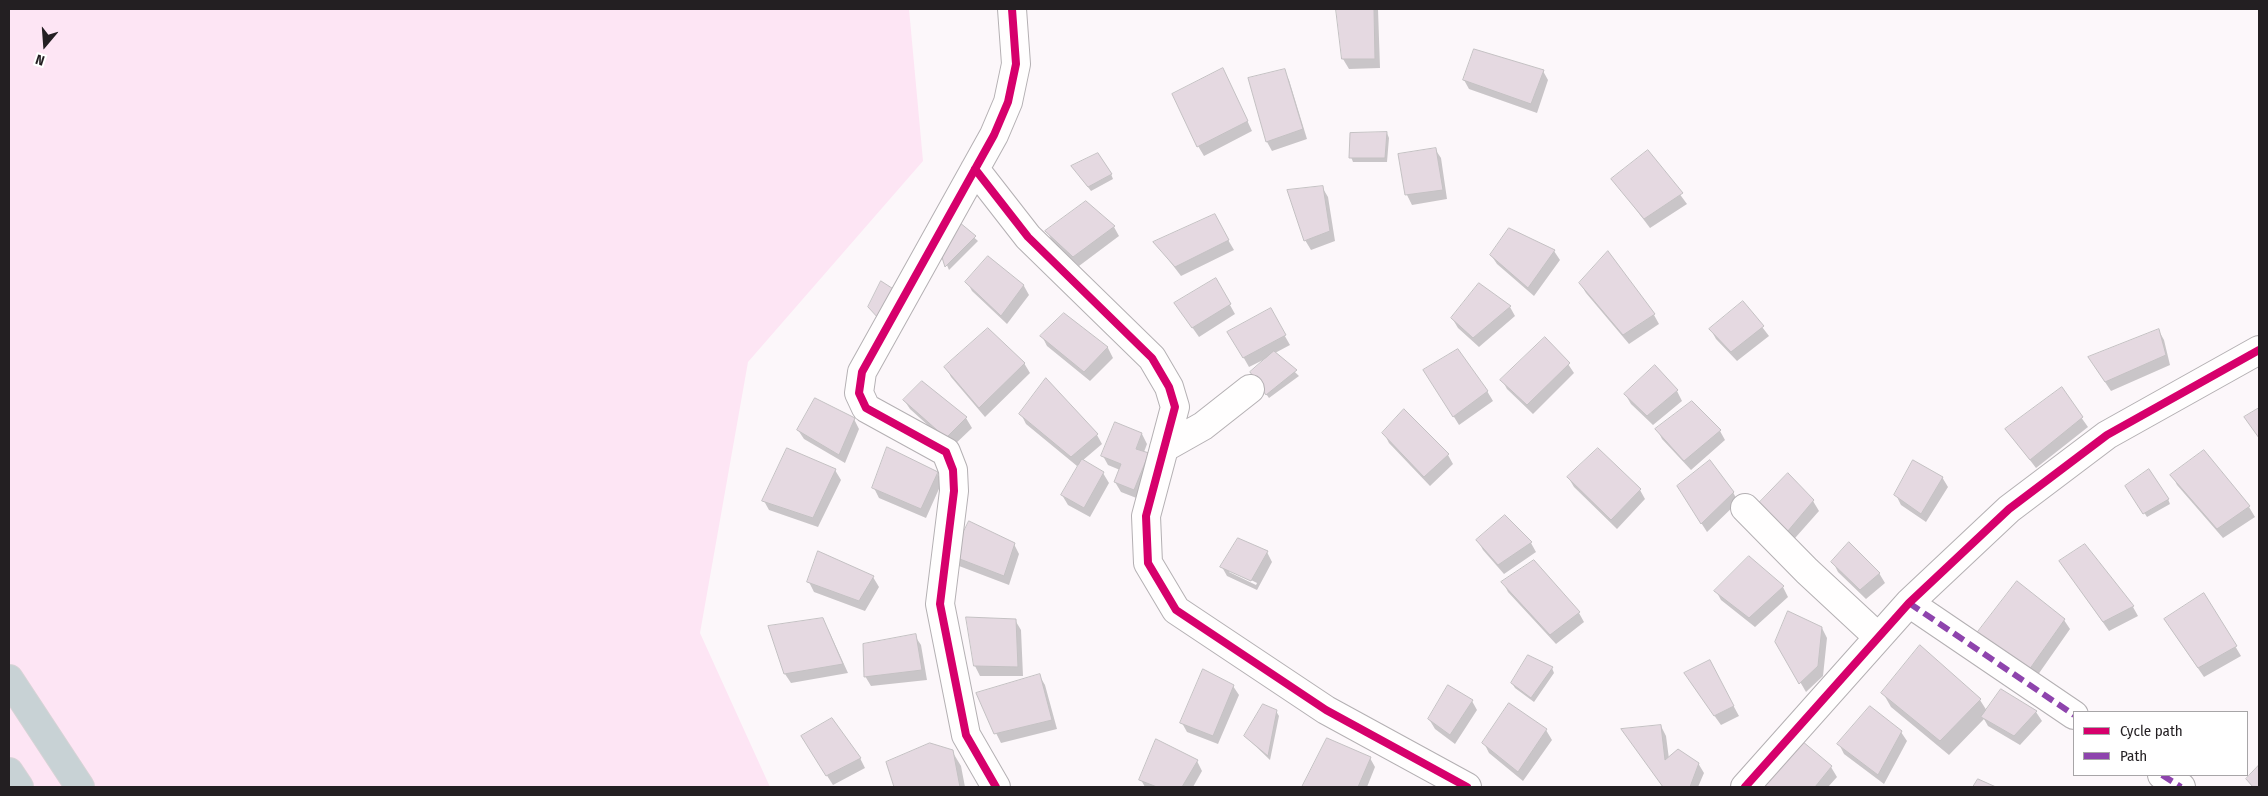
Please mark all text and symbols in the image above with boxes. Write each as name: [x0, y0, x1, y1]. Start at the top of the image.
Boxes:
north arrow: [20, 20, 70, 70]
text: N: [34, 50, 47, 69]
legend: [2073, 711, 2248, 776]
text: Cycle path: [2120, 722, 2183, 740]
text: Path: [2120, 747, 2147, 765]

